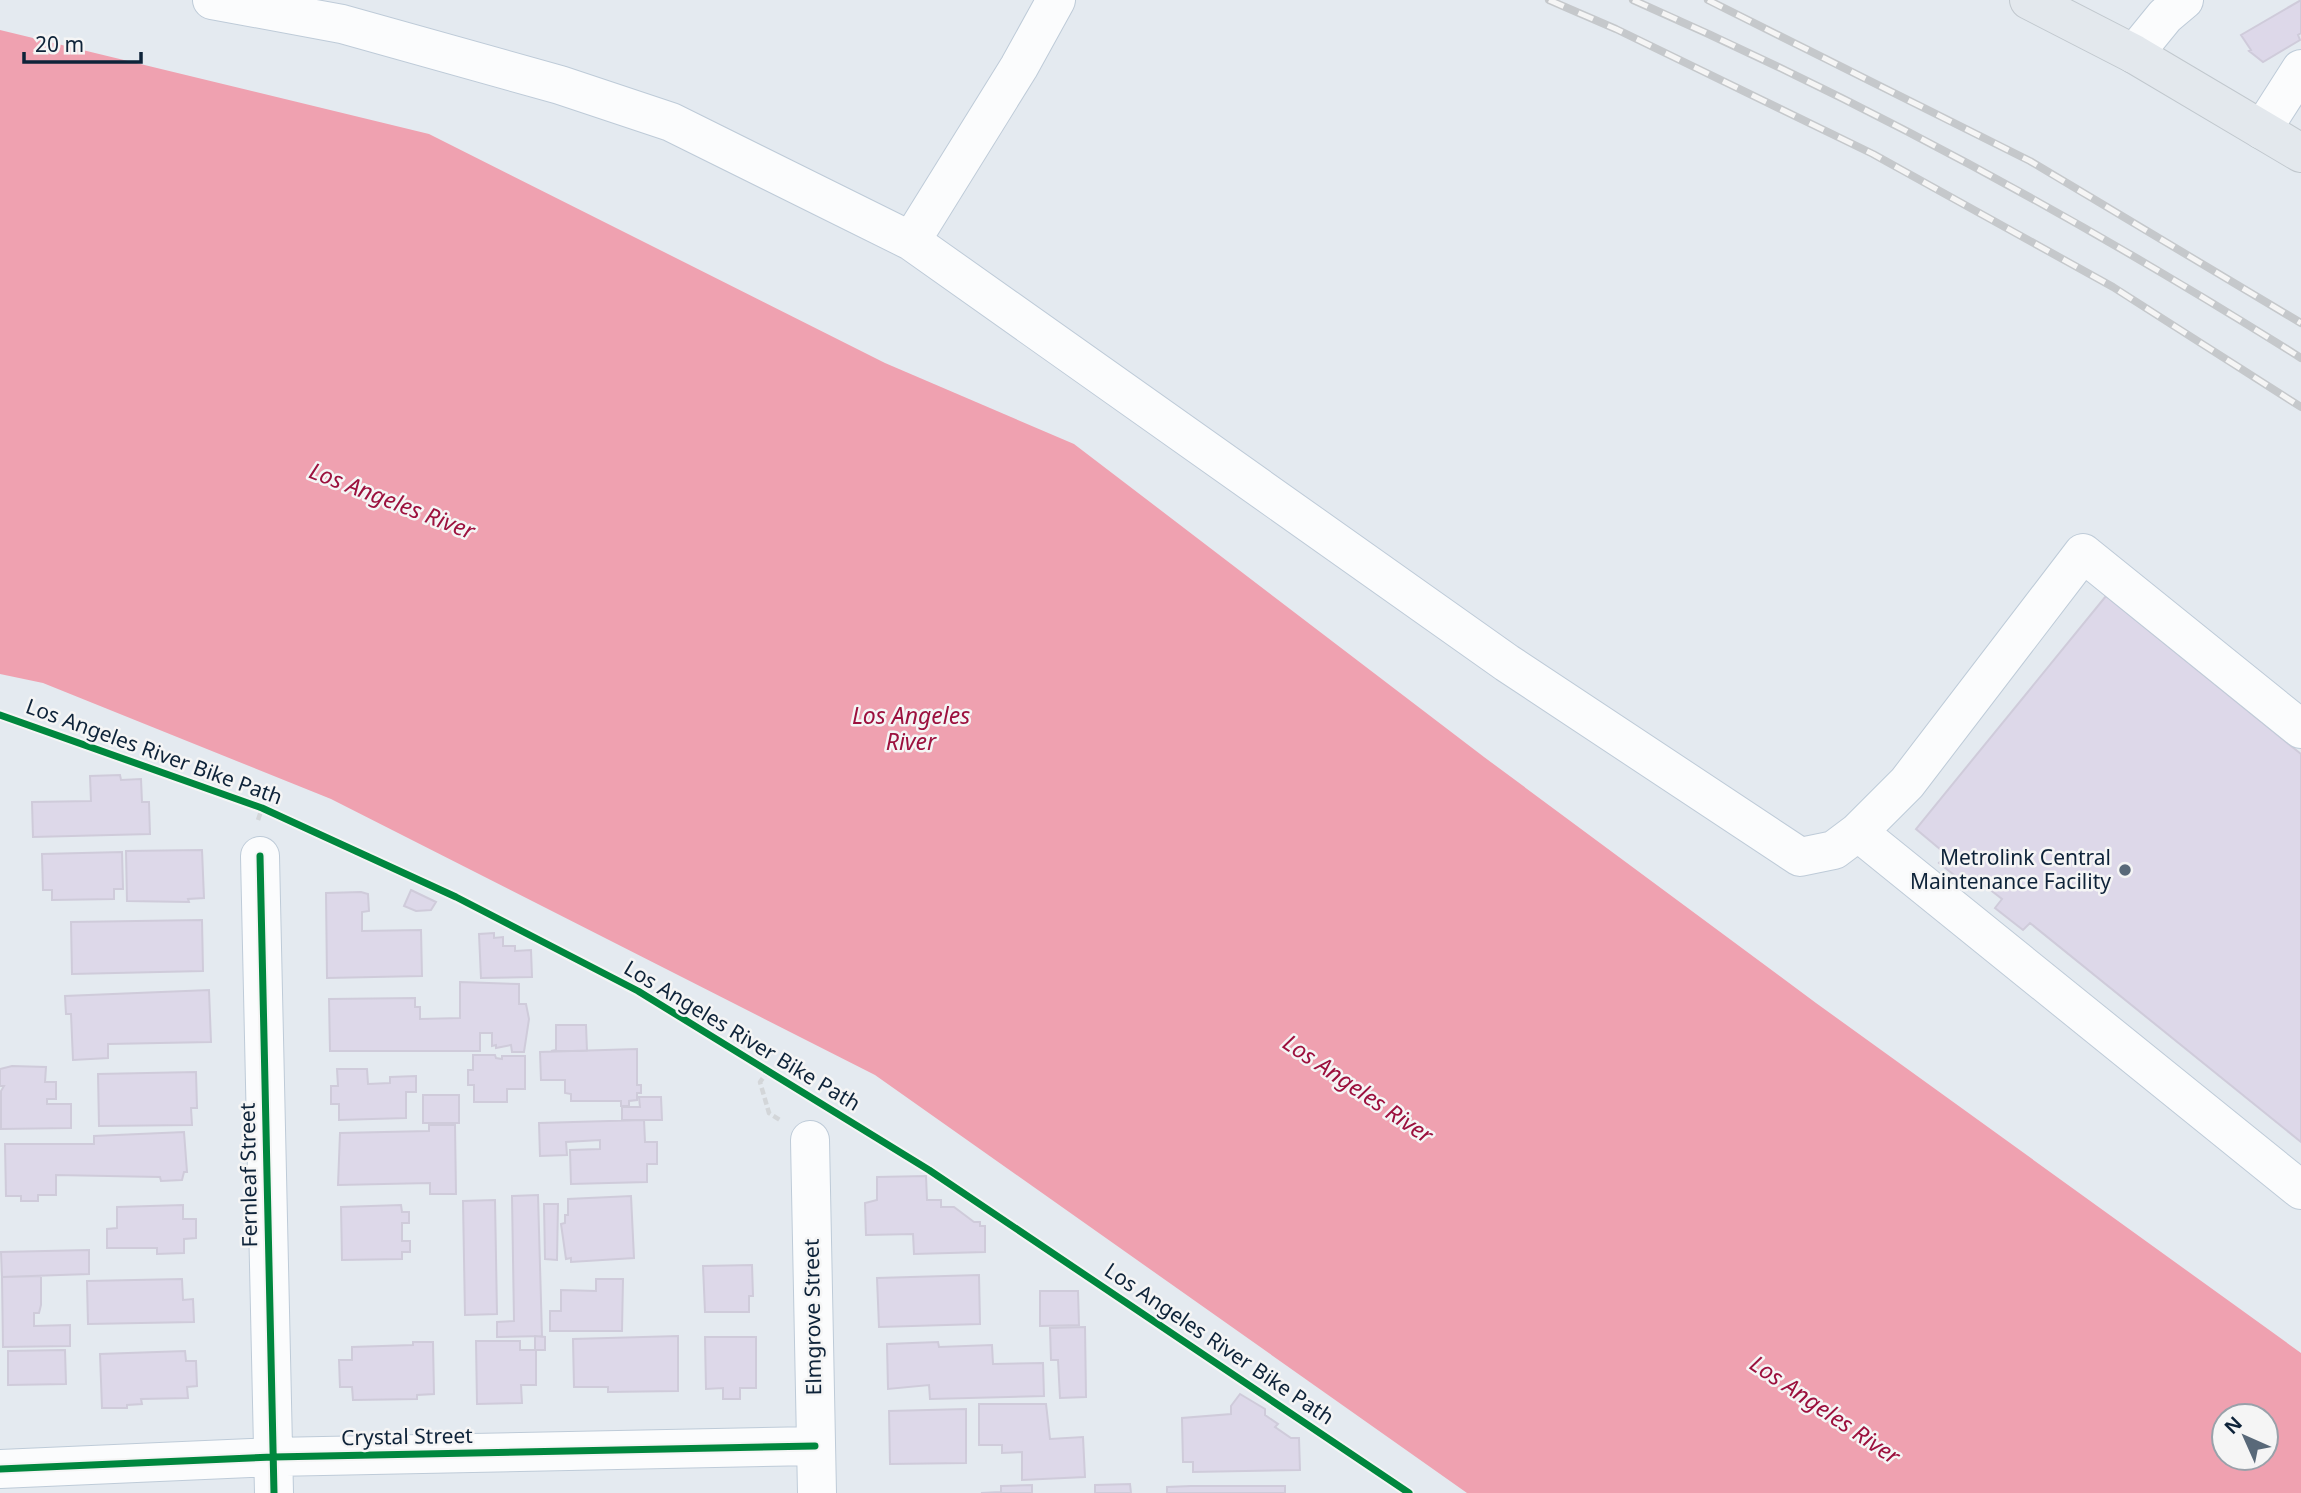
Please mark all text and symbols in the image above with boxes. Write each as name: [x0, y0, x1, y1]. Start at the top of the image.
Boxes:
scale bar: [24, 21, 142, 65]
text: 20 m: [35, 30, 84, 58]
water label: Los Angeles River: [305, 454, 480, 547]
street label: Los Angeles River Bike Path: [22, 692, 286, 811]
water label: Los Angeles River: [852, 699, 970, 757]
place label: Metrolink Central Maintenance Facility: [1910, 843, 2111, 895]
marker: Metrolink Central Maintenance Facility: [2117, 862, 2133, 878]
street label: Los Angeles River Bike Path: [619, 953, 866, 1117]
water label: Los Angeles River: [1277, 1026, 1441, 1151]
street label: Fernleaf Street: [233, 1102, 263, 1248]
street label: Elmgrove Street: [797, 1238, 827, 1396]
street label: Los Angeles River Bike Path: [1099, 1256, 1340, 1431]
water label: Los Angeles River: [1744, 1347, 1908, 1472]
north arrow: [2210, 1402, 2280, 1472]
text: N: [2218, 1410, 2248, 1440]
street label: Crystal Street: [341, 1421, 473, 1451]

